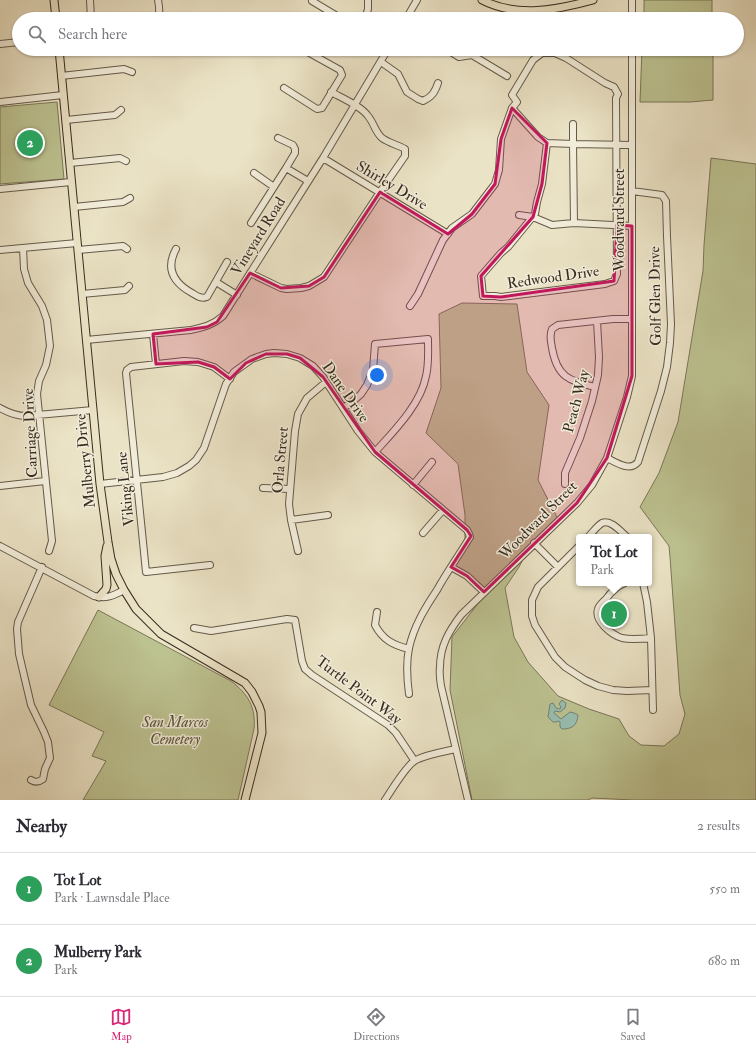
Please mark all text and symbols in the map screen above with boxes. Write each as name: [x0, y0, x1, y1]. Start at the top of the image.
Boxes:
search box: [12, 12, 744, 56]
icon: search: [26, 23, 48, 45]
text: Search here: [58, 25, 127, 44]
pin: 2: [17, 128, 43, 158]
street label: Shirley Drive: [353, 157, 431, 214]
street label: Woodward Street: [610, 168, 629, 273]
street label: Vineyard Road: [227, 193, 290, 279]
street label: Golf Glen Drive: [645, 246, 666, 346]
street label: Redwood Drive: [506, 262, 600, 293]
street label: Dane Drive: [318, 358, 373, 426]
your location: [367, 365, 387, 385]
street label: Peach Way: [559, 367, 594, 435]
street label: Carriage Drive: [19, 388, 42, 478]
street label: Mulberry Drive: [71, 413, 100, 509]
street label: Orla Street: [268, 426, 293, 494]
street label: Viking Lane: [112, 451, 139, 527]
street label: Woodward Street: [494, 477, 582, 564]
popup: [576, 534, 652, 586]
text: Tot Lot: [590, 543, 638, 562]
text: Park: [590, 562, 614, 578]
pin: 1: [601, 599, 627, 629]
street label: Turtle Point Way: [312, 652, 406, 729]
park label: San Marcos Cemetery: [141, 713, 209, 749]
text: Nearby: [16, 816, 67, 837]
text: 2 results: [697, 818, 740, 834]
text: Tot Lot: [54, 871, 101, 890]
text: 1: [27, 881, 31, 897]
text: 550 m: [709, 881, 740, 897]
text: Park · Lawnsdale Place: [54, 890, 170, 906]
text: Mulberry Park: [54, 943, 142, 962]
text: 2: [26, 953, 32, 969]
text: 680 m: [708, 953, 740, 969]
text: Park: [54, 962, 78, 978]
tab: Map: [110, 1006, 132, 1043]
tab: Directions: [353, 1006, 400, 1043]
tab: Saved: [620, 1006, 646, 1043]

